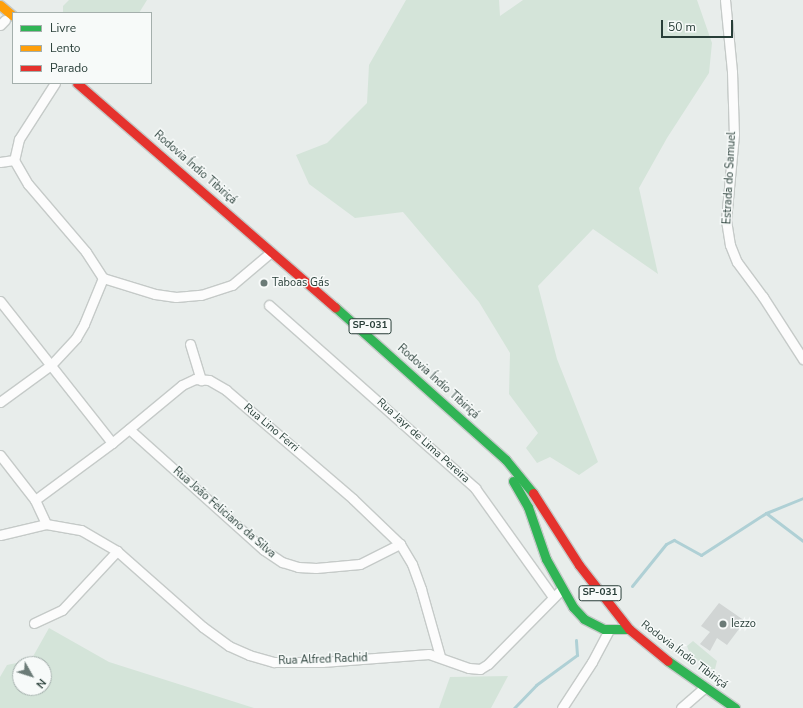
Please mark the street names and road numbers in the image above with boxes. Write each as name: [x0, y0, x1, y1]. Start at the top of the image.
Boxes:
street label: Rodovia Índio Tibiriçá: [151, 129, 239, 207]
street label: Estrada do Samuel: [721, 131, 739, 225]
road number: SP-031: [348, 318, 392, 334]
street label: Rodovia Índio Tibiriçá: [395, 342, 481, 422]
street label: Rua Jayr de Lima Pereira: [374, 396, 472, 486]
street label: Rua Lino Ferri: [241, 401, 301, 455]
street label: Rua João Feliciano da Silva: [170, 465, 278, 561]
road number: SP-031: [578, 585, 622, 601]
street label: Rodovia Índio Tibiriçá: [638, 618, 730, 692]
street label: Rua Alfred Rachid: [278, 652, 368, 668]

